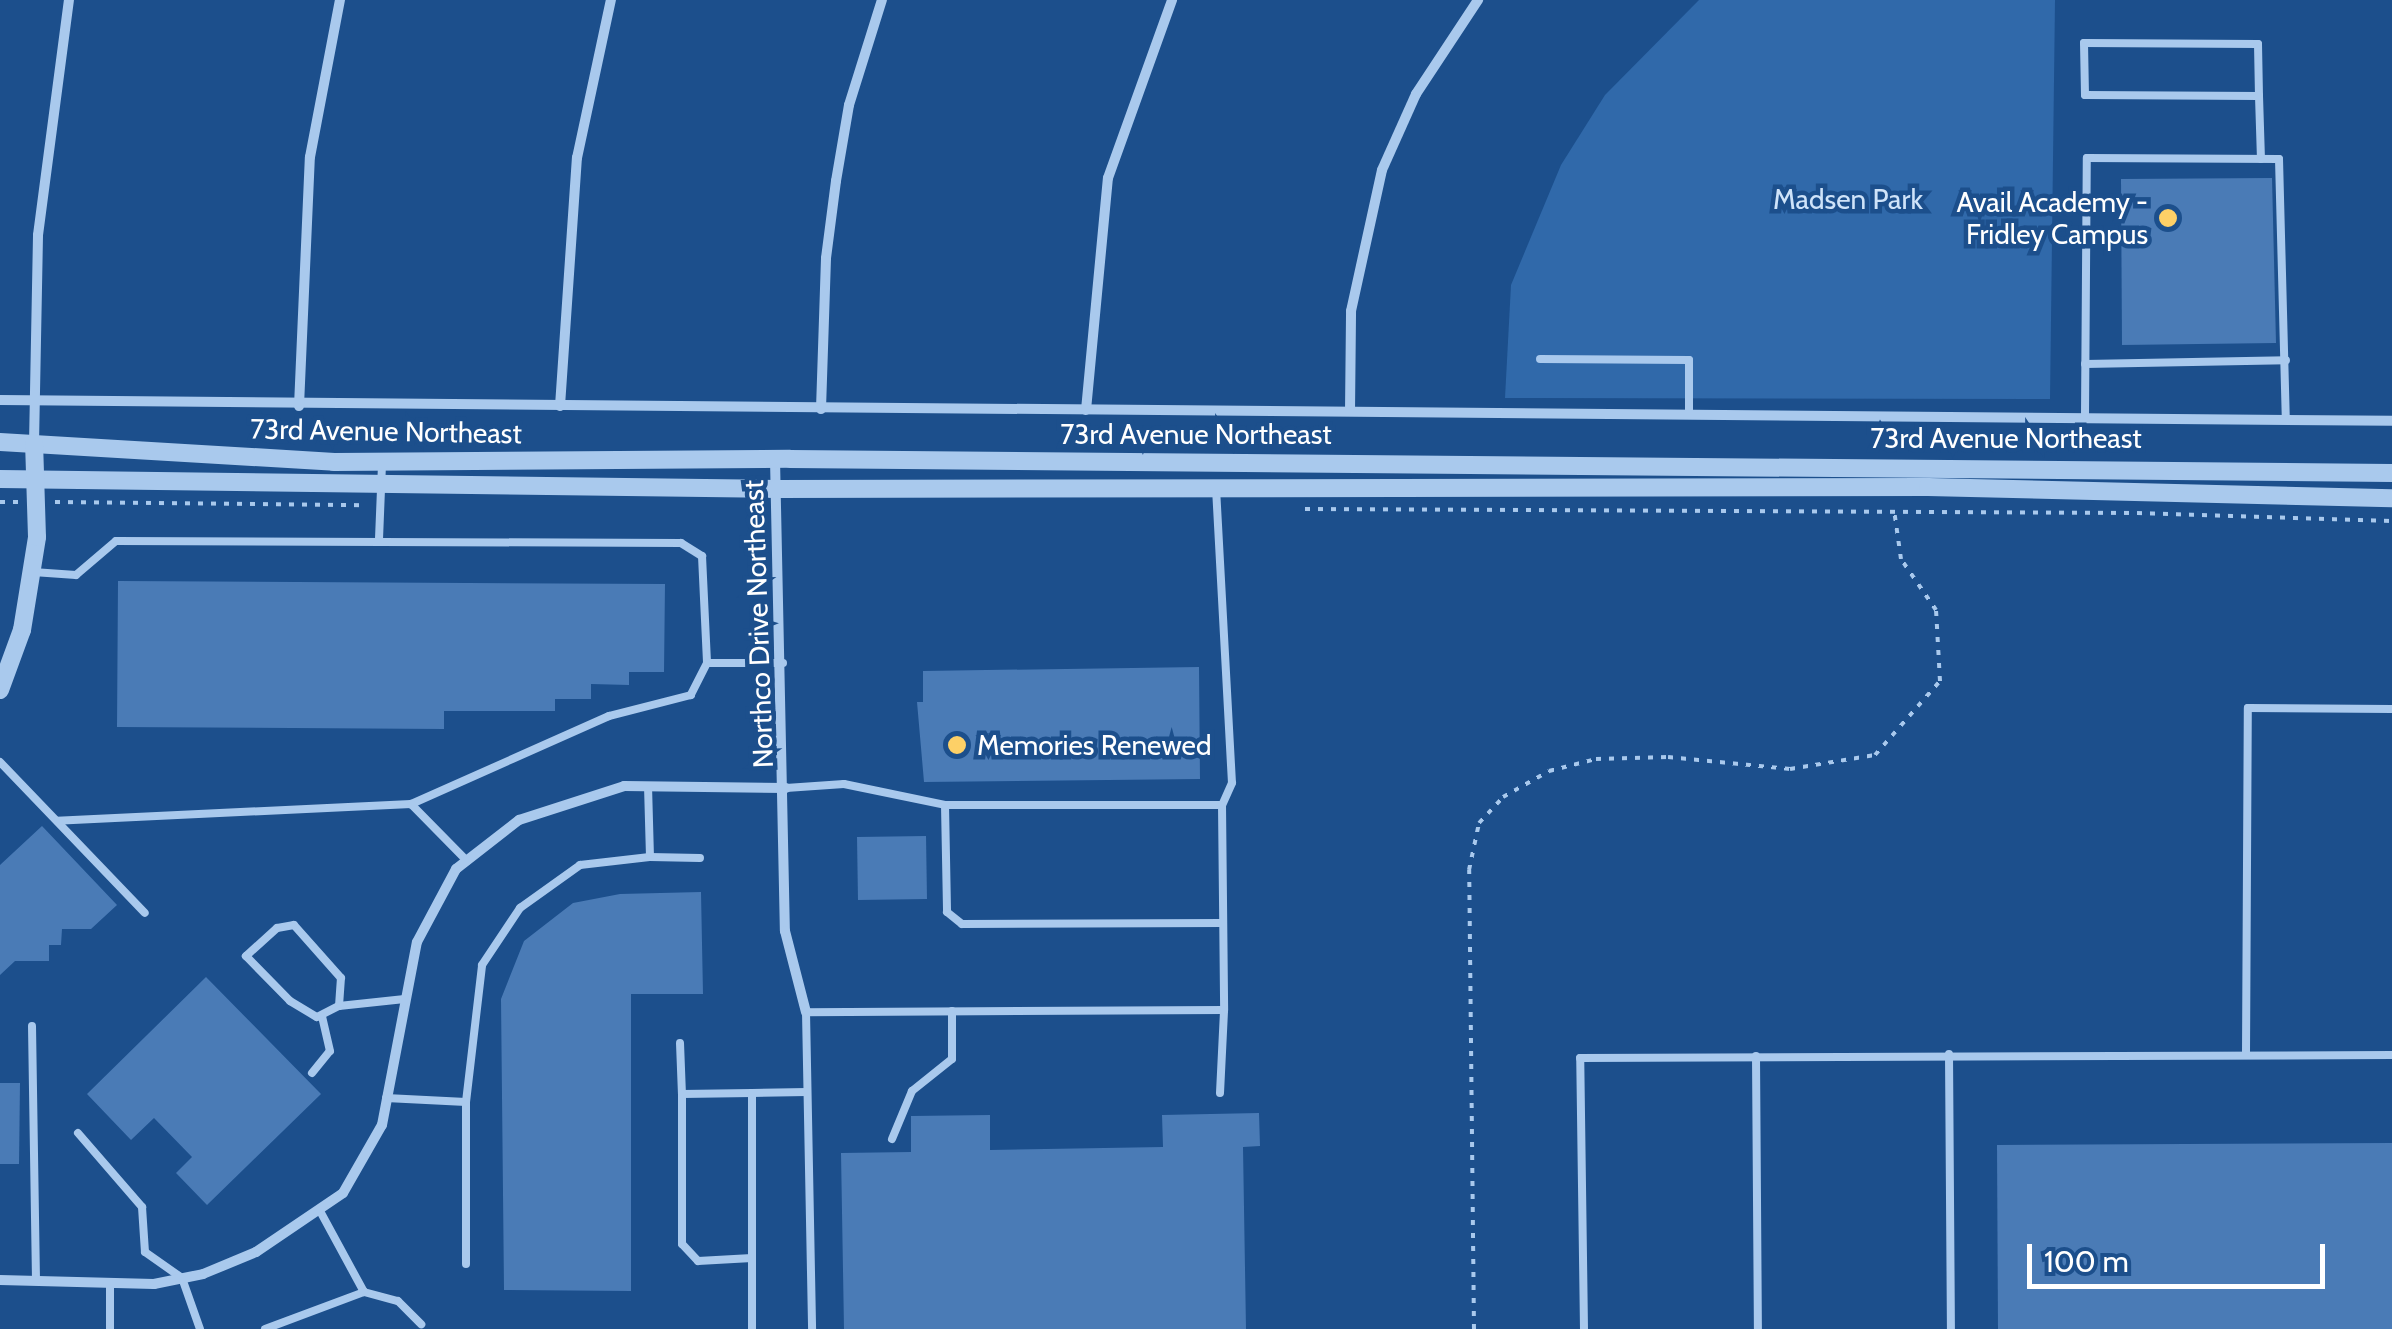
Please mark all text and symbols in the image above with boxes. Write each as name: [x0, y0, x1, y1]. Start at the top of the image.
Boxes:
park label: Madsen Park: [1773, 182, 1923, 216]
place label: Avail Academy - Fridley Campus: [1956, 185, 2148, 251]
marker: Avail Academy - Fridley Campus: [2157, 207, 2179, 229]
street label: 73rd Avenue Northeast: [250, 412, 522, 450]
street label: 73rd Avenue Northeast: [1060, 417, 1332, 451]
street label: 73rd Avenue Northeast: [1870, 421, 2142, 455]
street label: Northco Drive Northeast: [736, 479, 780, 769]
place label: Memories Renewed: [977, 728, 1211, 762]
marker: Memories Renewed: [946, 734, 968, 756]
scale bar: [2032, 1224, 2330, 1286]
text: 100 m: [2044, 1243, 2129, 1280]

